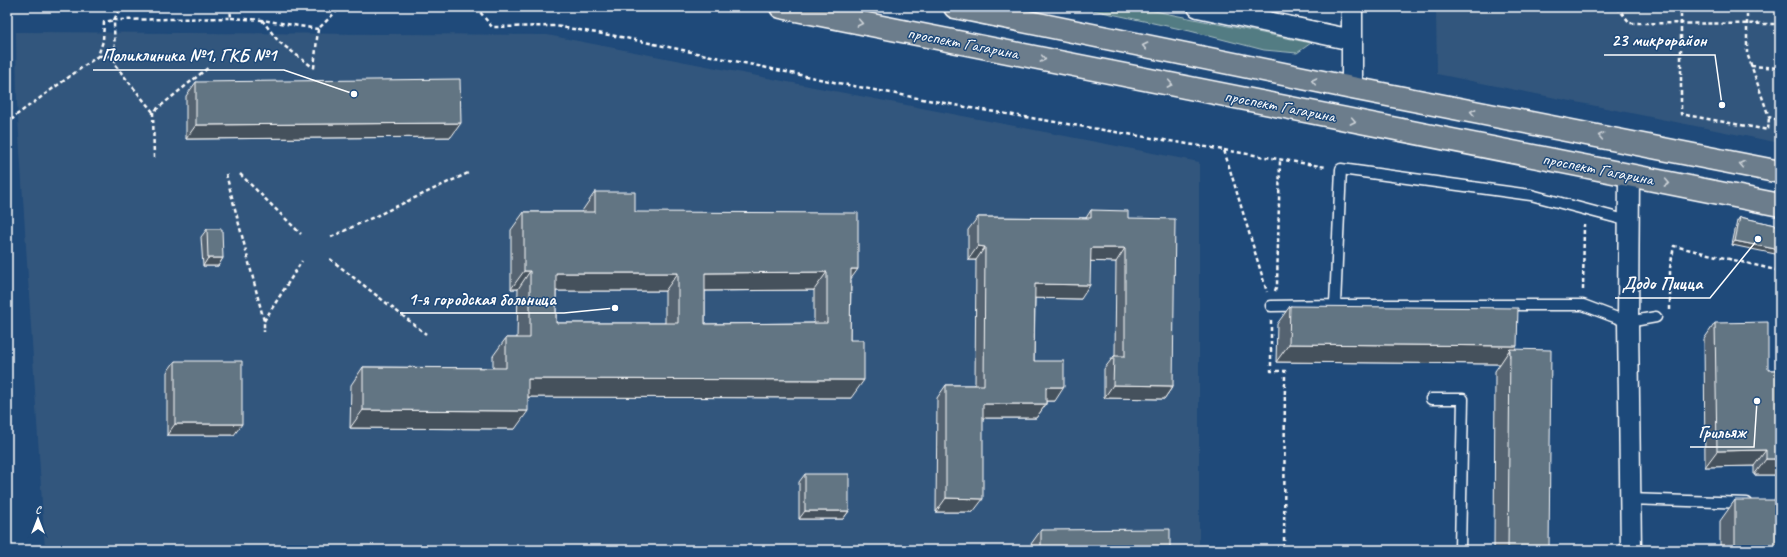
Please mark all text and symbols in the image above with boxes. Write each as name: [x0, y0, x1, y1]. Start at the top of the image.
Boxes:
one-way arrow: [857, 18, 863, 26]
street label: проспект Гагарина: [906, 22, 1022, 64]
callout: 23 микрорайон: [1604, 25, 1715, 55]
text: 23 микрорайон: [1611, 29, 1708, 51]
callout: Поликлиника №1, ГКБ №1: [93, 40, 284, 70]
one-way arrow: [1142, 42, 1149, 51]
text: Поликлиника №1, ГКБ №1: [102, 44, 278, 66]
one-way arrow: [1040, 54, 1046, 63]
one-way arrow: [1311, 77, 1317, 85]
one-way arrow: [1167, 80, 1173, 88]
street label: проспект Гагарина: [1223, 85, 1339, 127]
one-way arrow: [1470, 108, 1476, 116]
one-way arrow: [1349, 116, 1356, 124]
one-way arrow: [1597, 133, 1604, 141]
street label: проспект Гагарина: [1541, 148, 1657, 190]
one-way arrow: [1739, 161, 1745, 169]
one-way arrow: [1664, 178, 1670, 187]
callout: Додо Пицца: [1615, 268, 1710, 298]
text: Додо Пицца: [1622, 272, 1704, 294]
callout: 1-я городская больница: [400, 283, 564, 313]
text: 1-я городская больница: [408, 288, 557, 310]
callout: Грильяж: [1690, 417, 1754, 447]
text: Грильяж: [1698, 421, 1748, 443]
north arrow: [18, 499, 58, 539]
text: С: [35, 502, 42, 516]

